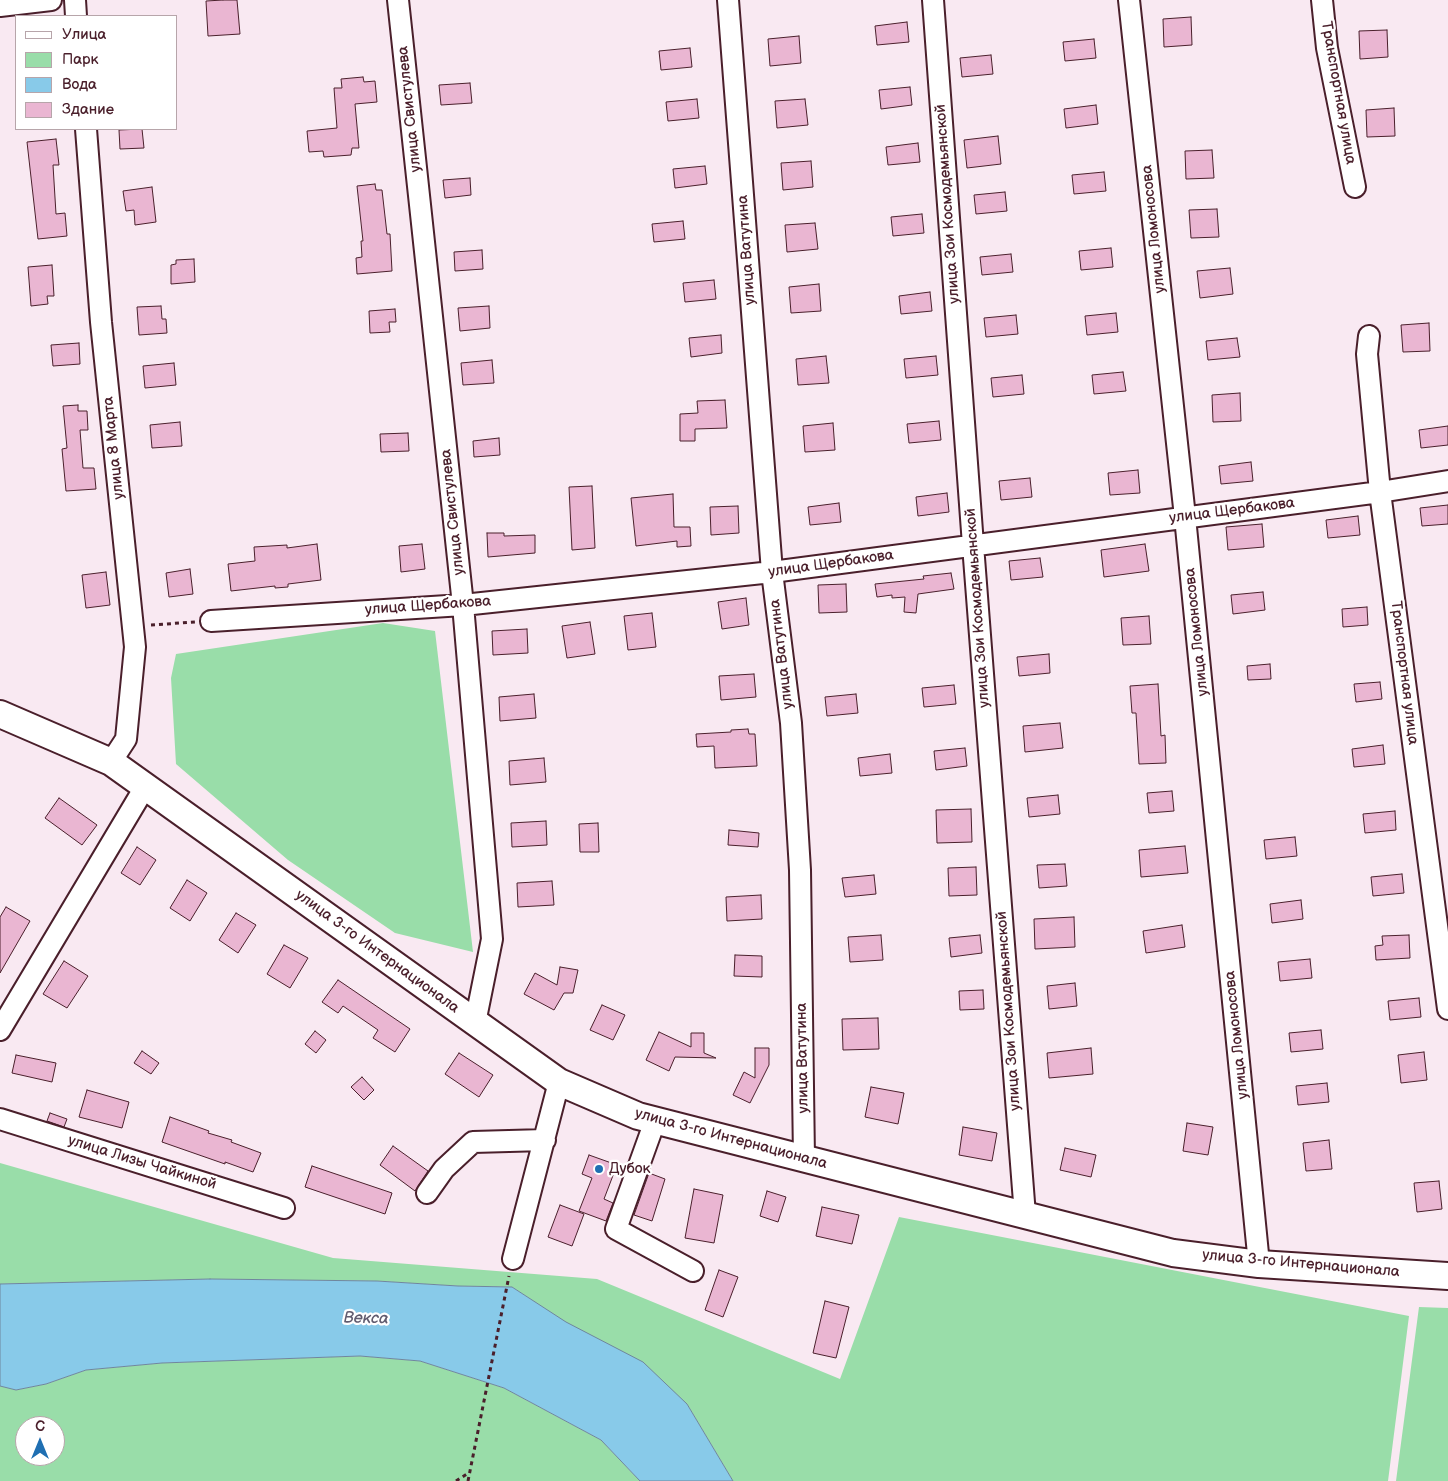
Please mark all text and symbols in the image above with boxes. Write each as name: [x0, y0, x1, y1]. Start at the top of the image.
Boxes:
legend: [15, 15, 178, 130]
street label: Транспортная улица: [1317, 20, 1359, 166]
text: Улица: [62, 25, 106, 44]
street label: улица Свистулева: [394, 45, 426, 173]
text: Парк: [62, 50, 99, 69]
text: Вода: [62, 75, 97, 94]
text: Здание: [62, 100, 114, 119]
street label: улица Зои Космодемьянской: [932, 104, 964, 304]
street label: улица Ломоносова: [1138, 164, 1170, 294]
street label: улица Ватутина: [734, 194, 760, 306]
street label: улица 8 Марта: [100, 396, 128, 500]
street label: улица Свистулева: [437, 448, 469, 576]
street label: улица Щербакова: [1168, 494, 1296, 528]
street label: улица Зои Космодемьянской: [962, 508, 994, 708]
street label: улица Щербакова: [767, 546, 895, 582]
street label: улица Ломоносова: [1181, 567, 1213, 697]
street label: улица Щербакова: [364, 593, 492, 619]
street label: улица Ватутина: [766, 598, 798, 710]
street label: Транспортная улица: [1386, 600, 1422, 746]
street label: улица 3-го Интернационала: [292, 886, 462, 1018]
street label: улица Зои Космодемьянской: [993, 911, 1025, 1111]
street label: улица Ломоносова: [1221, 970, 1253, 1100]
street label: улица Ватутина: [793, 1003, 813, 1113]
street label: улица 3-го Интернационала: [633, 1105, 829, 1173]
street label: улица Лизы Чайкиной: [66, 1132, 218, 1194]
place label: Дубок: [609, 1160, 651, 1178]
marker: Дубок: [593, 1163, 605, 1175]
street label: улица 3-го Интернационала: [1202, 1246, 1400, 1282]
water label: Векса: [343, 1309, 389, 1329]
north arrow: [15, 1416, 65, 1466]
text: С: [35, 1418, 45, 1435]

